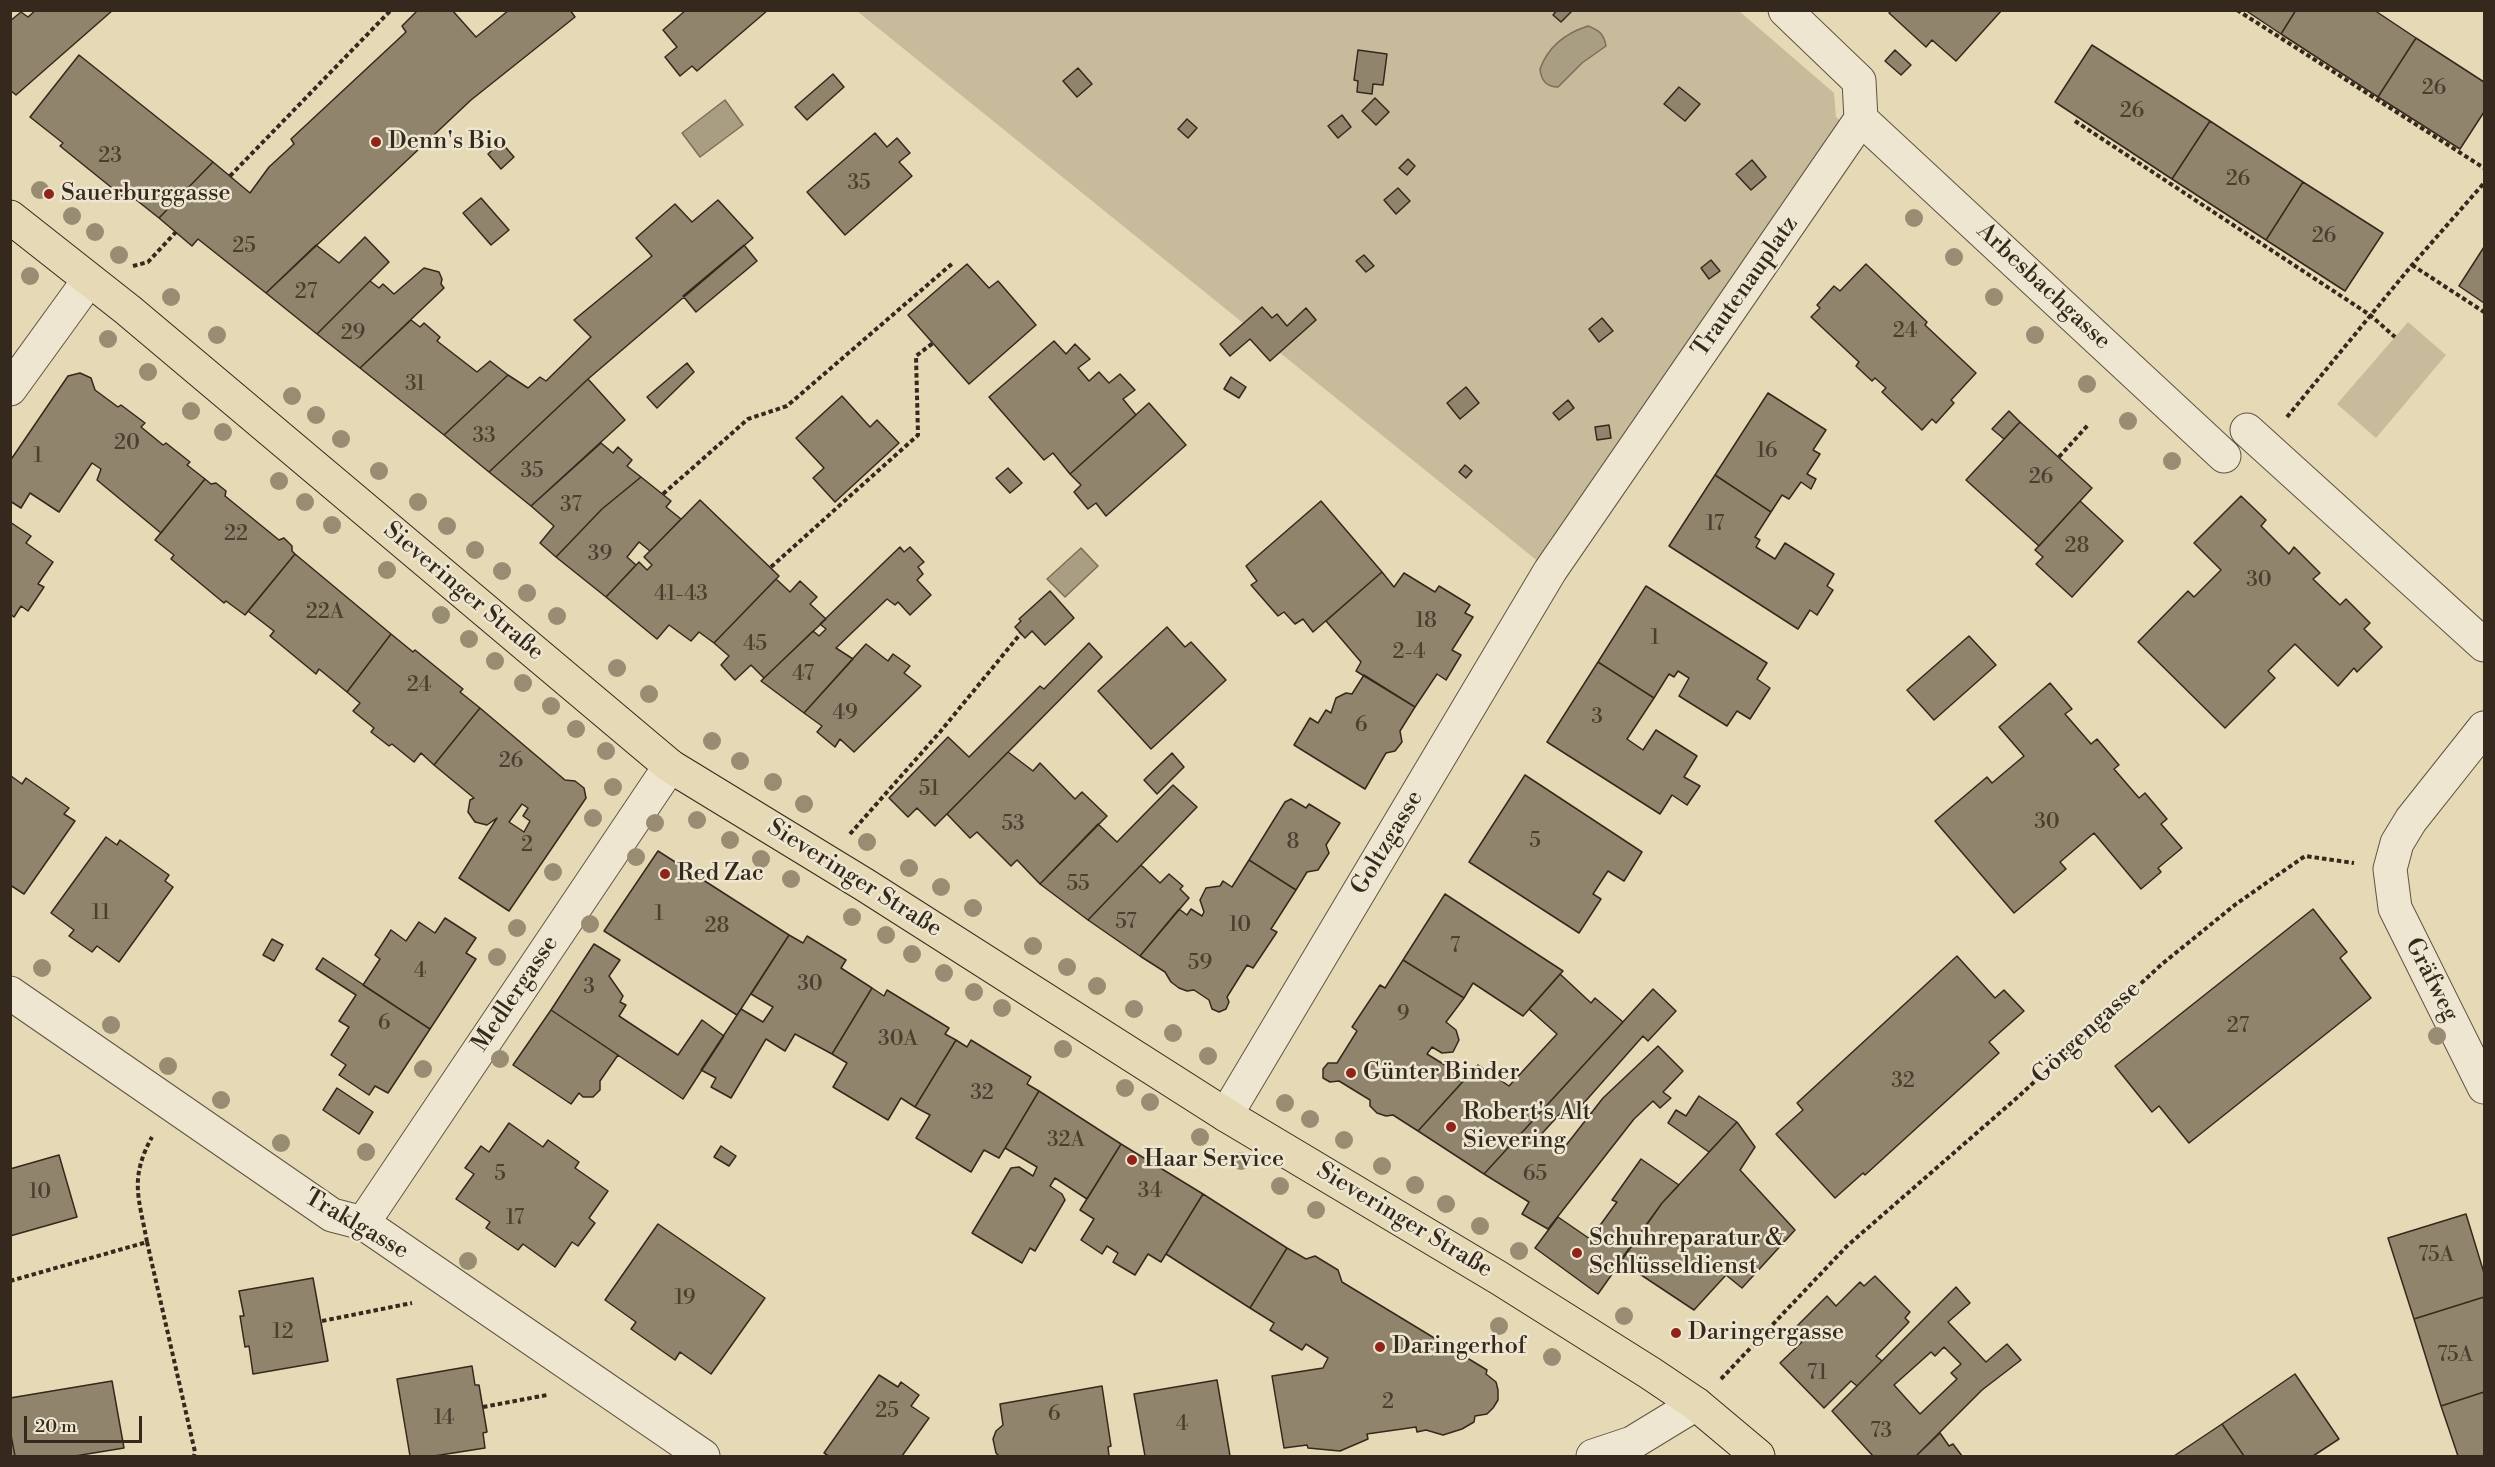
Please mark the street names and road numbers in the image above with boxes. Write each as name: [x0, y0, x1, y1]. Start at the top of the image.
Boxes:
street label: Trautenauplatz: [1687, 211, 1805, 363]
street label: Arbesbachgasse: [1970, 218, 2116, 356]
street label: Sieveringer Straße: [377, 517, 549, 667]
street label: Goltzgasse: [1346, 786, 1430, 900]
street label: Sieveringer Straße: [761, 814, 947, 944]
street label: Medlergasse: [467, 930, 565, 1058]
street label: Gräfweg: [2398, 933, 2464, 1027]
street label: Görgengasse: [2027, 976, 2147, 1090]
street label: Sieveringer Straße: [1311, 1157, 1497, 1285]
street label: Traklgasse: [299, 1184, 413, 1266]

